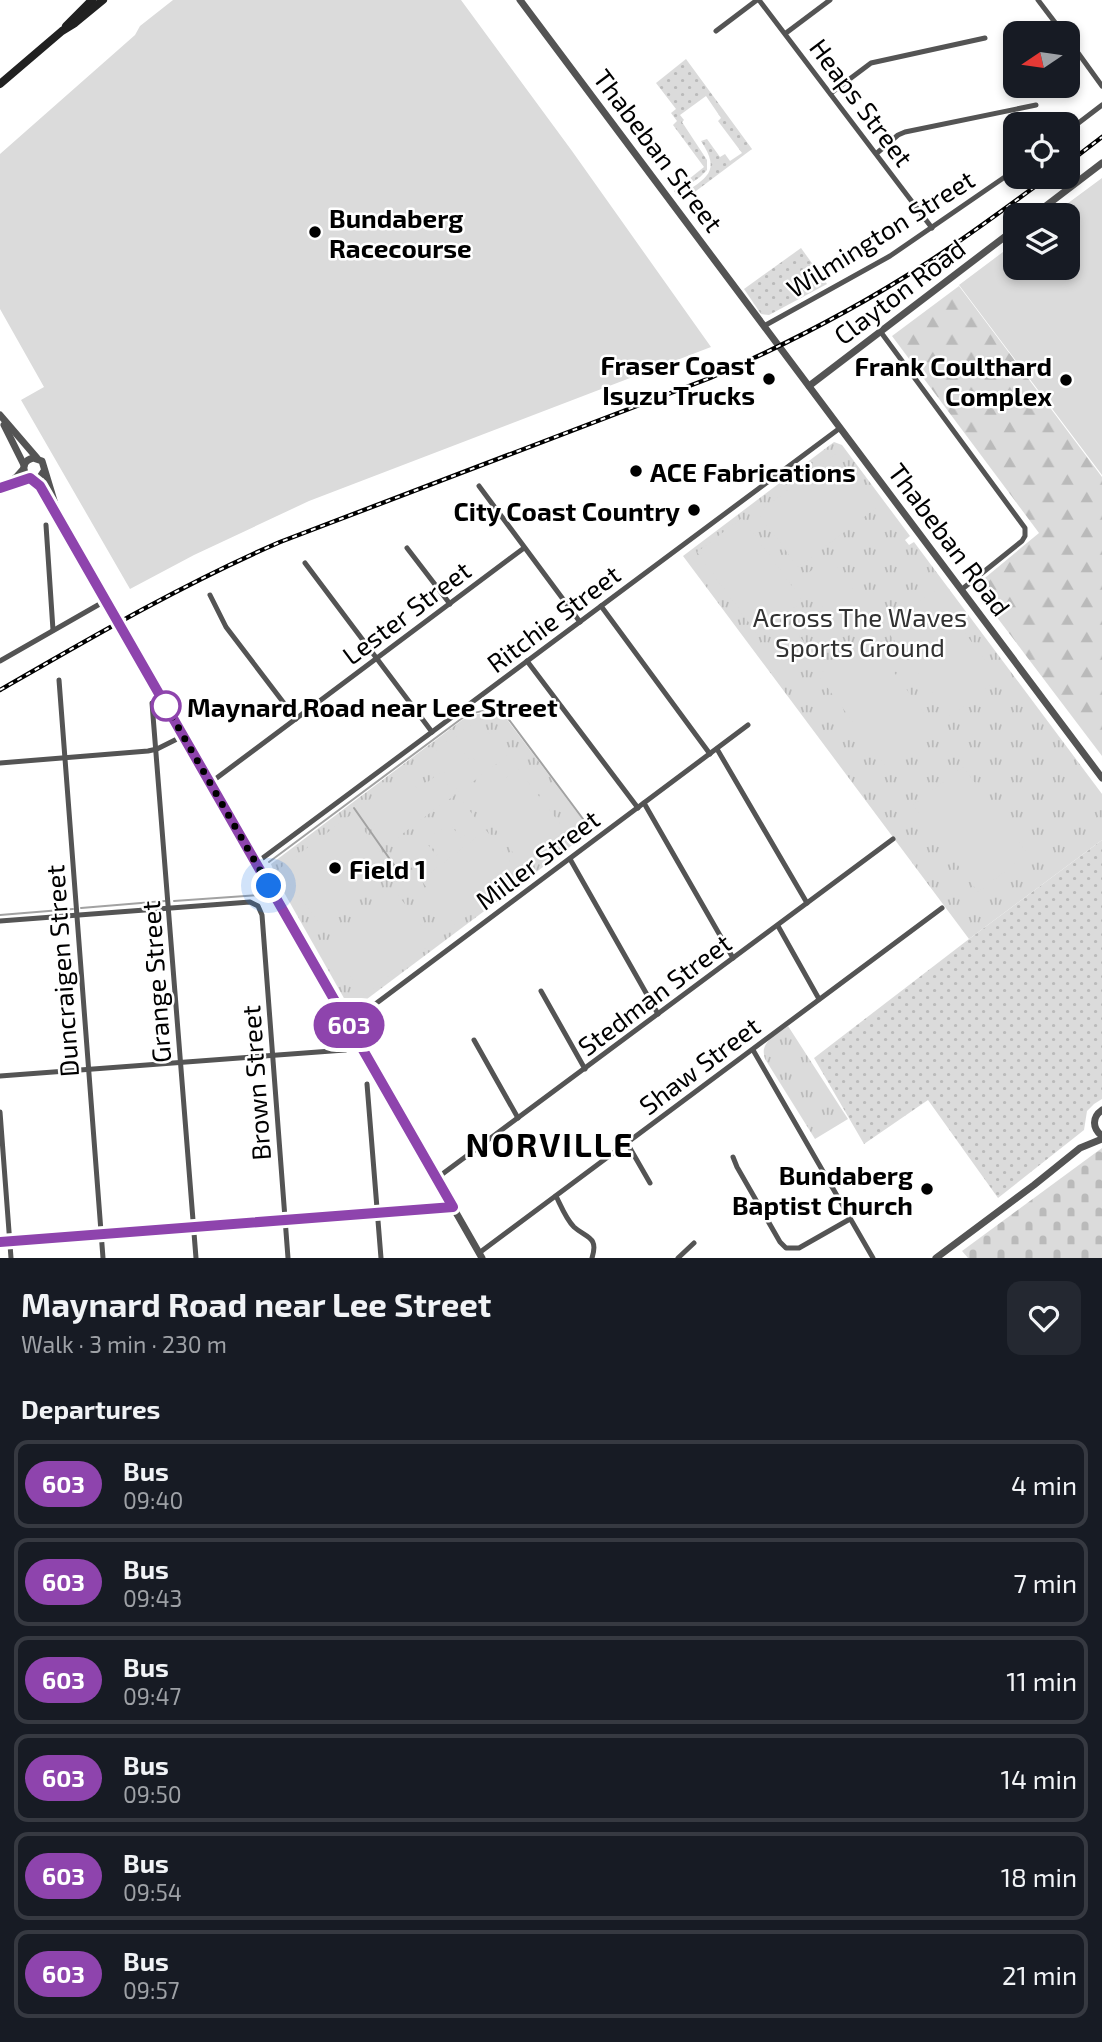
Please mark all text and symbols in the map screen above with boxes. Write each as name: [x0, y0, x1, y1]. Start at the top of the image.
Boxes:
north arrow: [1003, 21, 1080, 98]
map controls: [1003, 21, 1080, 280]
street label: Heaps Street: [804, 32, 920, 172]
street label: Thabeban Street: [588, 63, 730, 237]
button: locate: [1003, 112, 1080, 189]
street label: Wilmington Street: [780, 163, 980, 303]
place label: Bundaberg Racecourse: [329, 202, 472, 263]
button: layers: [1003, 203, 1080, 280]
marker: Bundaberg Racecourse: [307, 224, 323, 240]
street label: Clayton Road: [827, 232, 971, 350]
place label: Fraser Coast Isuzu Trucks: [600, 349, 755, 410]
place label: Frank Coulthard Complex: [855, 350, 1052, 411]
marker: Fraser Coast Isuzu Trucks: [761, 371, 777, 387]
marker: Frank Coulthard Complex: [1058, 372, 1074, 388]
place label: ACE Fabrications: [650, 456, 856, 487]
street label: Thabeban Road: [883, 457, 1017, 621]
marker: ACE Fabrications: [628, 463, 644, 479]
place label: City Coast Country: [453, 495, 680, 527]
marker: City Coast Country: [686, 502, 702, 518]
street label: Lester Street: [336, 554, 476, 670]
street label: Ritchie Street: [480, 558, 626, 678]
park label: Across The Waves Sports Ground: [753, 601, 967, 662]
marker: Maynard Road near Lee Street: [151, 691, 181, 721]
place label: Maynard Road near Lee Street: [187, 691, 558, 723]
street label: Miller Street: [469, 802, 605, 915]
place label: Field 1: [349, 853, 426, 884]
marker: Field 1: [327, 860, 343, 876]
street label: Duncraigen Street: [38, 864, 84, 1078]
your location: [251, 868, 286, 903]
street label: Grange Street: [134, 900, 176, 1064]
street label: Stedman Street: [571, 926, 737, 1062]
line badge: 603: [309, 1002, 389, 1048]
street label: Brown Street: [234, 1004, 276, 1162]
text: 603: [328, 1010, 370, 1039]
street label: Shaw Street: [633, 1010, 765, 1120]
district label: NORVILLE: [466, 1124, 634, 1164]
place label: Bundaberg Baptist Church: [732, 1159, 913, 1220]
marker: Bundaberg Baptist Church: [919, 1181, 935, 1197]
button: heart: [1007, 1281, 1081, 1355]
text: Maynard Road near Lee Street: [21, 1284, 491, 1324]
text: Walk · 3 min · 230 m: [21, 1330, 227, 1358]
text: Departures: [21, 1393, 160, 1424]
text: Bus: [123, 1455, 169, 1486]
text: 603: [42, 1469, 85, 1498]
text: 4 min: [1011, 1469, 1077, 1500]
text: 09:40: [123, 1486, 183, 1514]
text: Bus: [123, 1553, 169, 1584]
text: 603: [42, 1567, 85, 1596]
text: 7 min: [1014, 1567, 1077, 1598]
text: 09:43: [123, 1584, 182, 1612]
text: Bus: [123, 1651, 169, 1682]
text: 603: [42, 1665, 85, 1694]
text: 11 min: [1006, 1665, 1077, 1696]
text: 09:47: [123, 1682, 181, 1710]
text: Bus: [123, 1749, 169, 1780]
text: 603: [42, 1763, 85, 1792]
text: 14 min: [1001, 1763, 1077, 1794]
text: 09:50: [123, 1780, 182, 1808]
text: Bus: [123, 1847, 169, 1878]
text: 603: [42, 1861, 85, 1890]
text: 18 min: [1001, 1861, 1077, 1892]
text: 09:54: [123, 1878, 182, 1906]
text: Bus: [123, 1945, 169, 1976]
text: 603: [42, 1959, 85, 1988]
text: 21 min: [1002, 1959, 1077, 1990]
text: 09:57: [123, 1976, 180, 2004]

